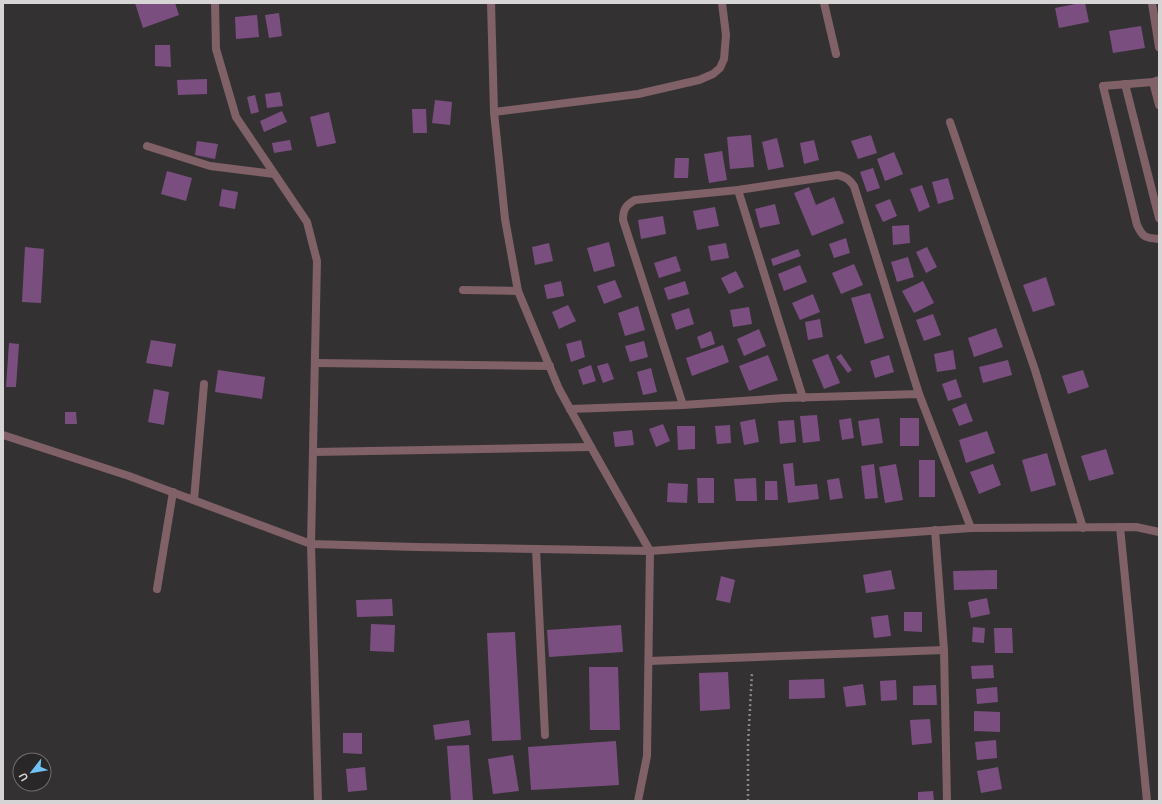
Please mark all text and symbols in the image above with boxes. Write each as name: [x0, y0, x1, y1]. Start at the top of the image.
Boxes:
north arrow: [12, 752, 52, 792]
text: U: [15, 770, 31, 784]

